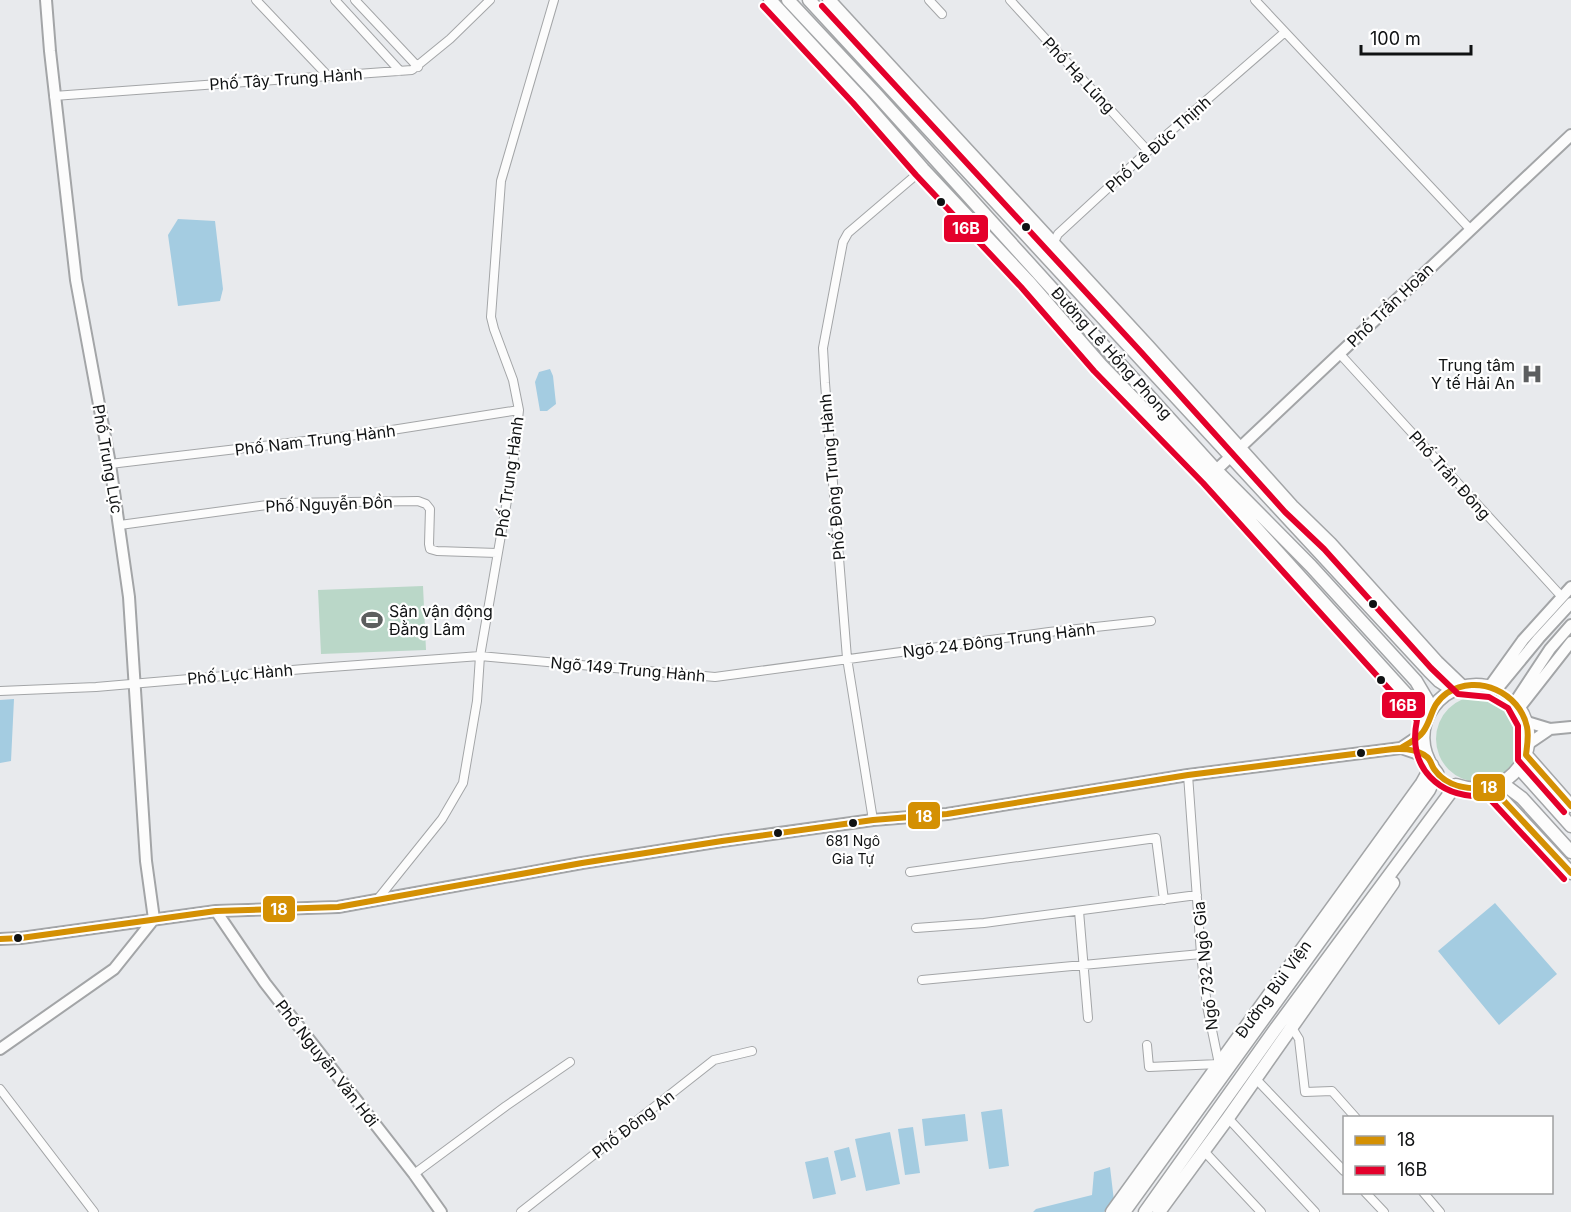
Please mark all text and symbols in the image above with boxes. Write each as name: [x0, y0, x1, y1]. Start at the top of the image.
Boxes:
scale bar: [1361, 18, 1470, 56]
text: 100 m: [1370, 28, 1421, 49]
street label: Phố Hạ Lũng: [1039, 33, 1119, 117]
street label: Phố Tây Trung Hành: [209, 64, 363, 94]
street label: Phố Lê Đức Thịnh: [1101, 92, 1215, 196]
unlabelled marker: [935, 196, 947, 208]
line badge: 16B: [943, 214, 989, 243]
text: 16B: [952, 218, 980, 238]
unlabelled marker: [1020, 221, 1032, 233]
street label: Phố Trần Hoàn: [1343, 259, 1437, 351]
street label: Đường Lê Hồng Phong: [1047, 283, 1177, 423]
place label: Trung tâm Y tế Hải An: [1431, 355, 1515, 393]
hospital icon: Trung tâm Y tế Hải An: [1520, 362, 1544, 386]
street label: Phố Đông Trung Hành: [815, 393, 849, 561]
street label: Phố Trung Lực: [89, 403, 127, 515]
street label: Phố Trung Hành: [491, 415, 527, 539]
street label: Phố Nam Trung Hành: [233, 420, 397, 460]
street label: Phố Trần Đông: [1405, 426, 1495, 524]
street label: Phố Nguyễn Đồn: [265, 492, 393, 516]
unlabelled marker: [1367, 598, 1379, 610]
place label: Sân vận động Đằng Lâm: [389, 601, 493, 639]
sports icon: Sân vận động Đằng Lâm: [360, 608, 384, 632]
street label: Ngõ 24 Đông Trung Hành: [902, 618, 1096, 662]
street label: Ngõ 149 Trung Hành: [550, 652, 706, 686]
street label: Phố Lực Hành: [186, 659, 294, 689]
unlabelled marker: [1375, 674, 1387, 686]
line badge: 16B: [1381, 691, 1426, 719]
text: 16B: [1389, 695, 1417, 715]
unlabelled marker: [1355, 747, 1367, 759]
line badge: 18: [1472, 773, 1506, 802]
text: 18: [1480, 777, 1498, 797]
line badge: 18: [907, 801, 941, 830]
text: 18: [915, 806, 933, 826]
marker: 681 Ngô Gia Tự: [847, 817, 859, 829]
unlabelled marker: [772, 827, 784, 839]
place label: 681 Ngô Gia Tự: [826, 832, 880, 867]
line badge: 18: [262, 895, 296, 923]
text: 18: [270, 899, 288, 919]
street label: Ngõ 732 Ngô Gia: [1188, 900, 1222, 1032]
unlabelled marker: [12, 932, 24, 944]
street label: Đường Bùi Viện: [1231, 936, 1315, 1042]
street label: Phố Nguyễn Văn Hới: [271, 996, 383, 1130]
street label: Phố Đông An: [588, 1086, 678, 1162]
legend: [1343, 1116, 1553, 1194]
text: 18: [1397, 1129, 1415, 1150]
text: 16B: [1397, 1159, 1427, 1180]

